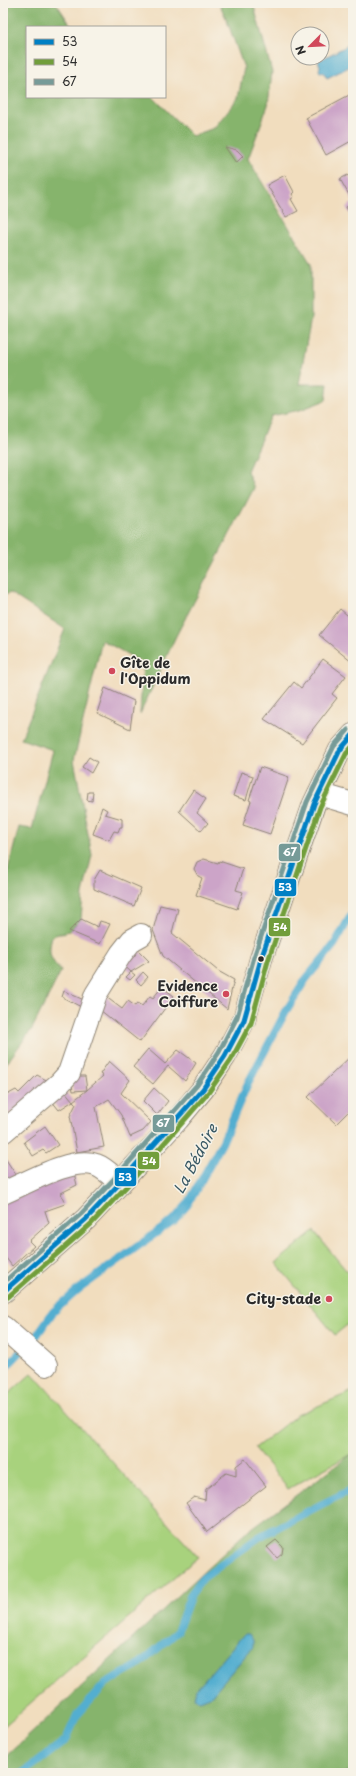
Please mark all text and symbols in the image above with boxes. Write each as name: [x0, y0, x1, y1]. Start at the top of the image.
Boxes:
legend: [26, 26, 166, 98]
north arrow: [290, 26, 330, 66]
text: 53: [62, 32, 78, 50]
text: N: [291, 43, 310, 58]
text: 54: [62, 52, 78, 70]
text: 67: [62, 72, 77, 90]
place label: Gîte de l'Oppidum: [120, 652, 190, 689]
marker: Gîte de l'Oppidum: [107, 666, 117, 676]
line badge: 67: [278, 843, 301, 862]
text: 67: [283, 843, 298, 860]
line badge: 53: [274, 878, 297, 897]
text: 53: [278, 878, 292, 895]
line badge: 54: [268, 917, 291, 937]
text: 54: [273, 918, 288, 935]
unlabelled marker: [256, 954, 266, 964]
place label: Evidence Coiffure: [157, 975, 218, 1012]
marker: Evidence Coiffure: [221, 989, 231, 999]
line badge: 67: [152, 1114, 175, 1133]
text: 67: [156, 1114, 171, 1131]
water label: La Bédoire: [167, 1118, 223, 1197]
line badge: 54: [137, 1151, 160, 1170]
text: 54: [142, 1152, 157, 1169]
line badge: 53: [114, 1167, 137, 1187]
text: 53: [118, 1168, 132, 1185]
place label: City-stade: [246, 1288, 321, 1309]
marker: City-stade: [324, 1294, 334, 1304]

